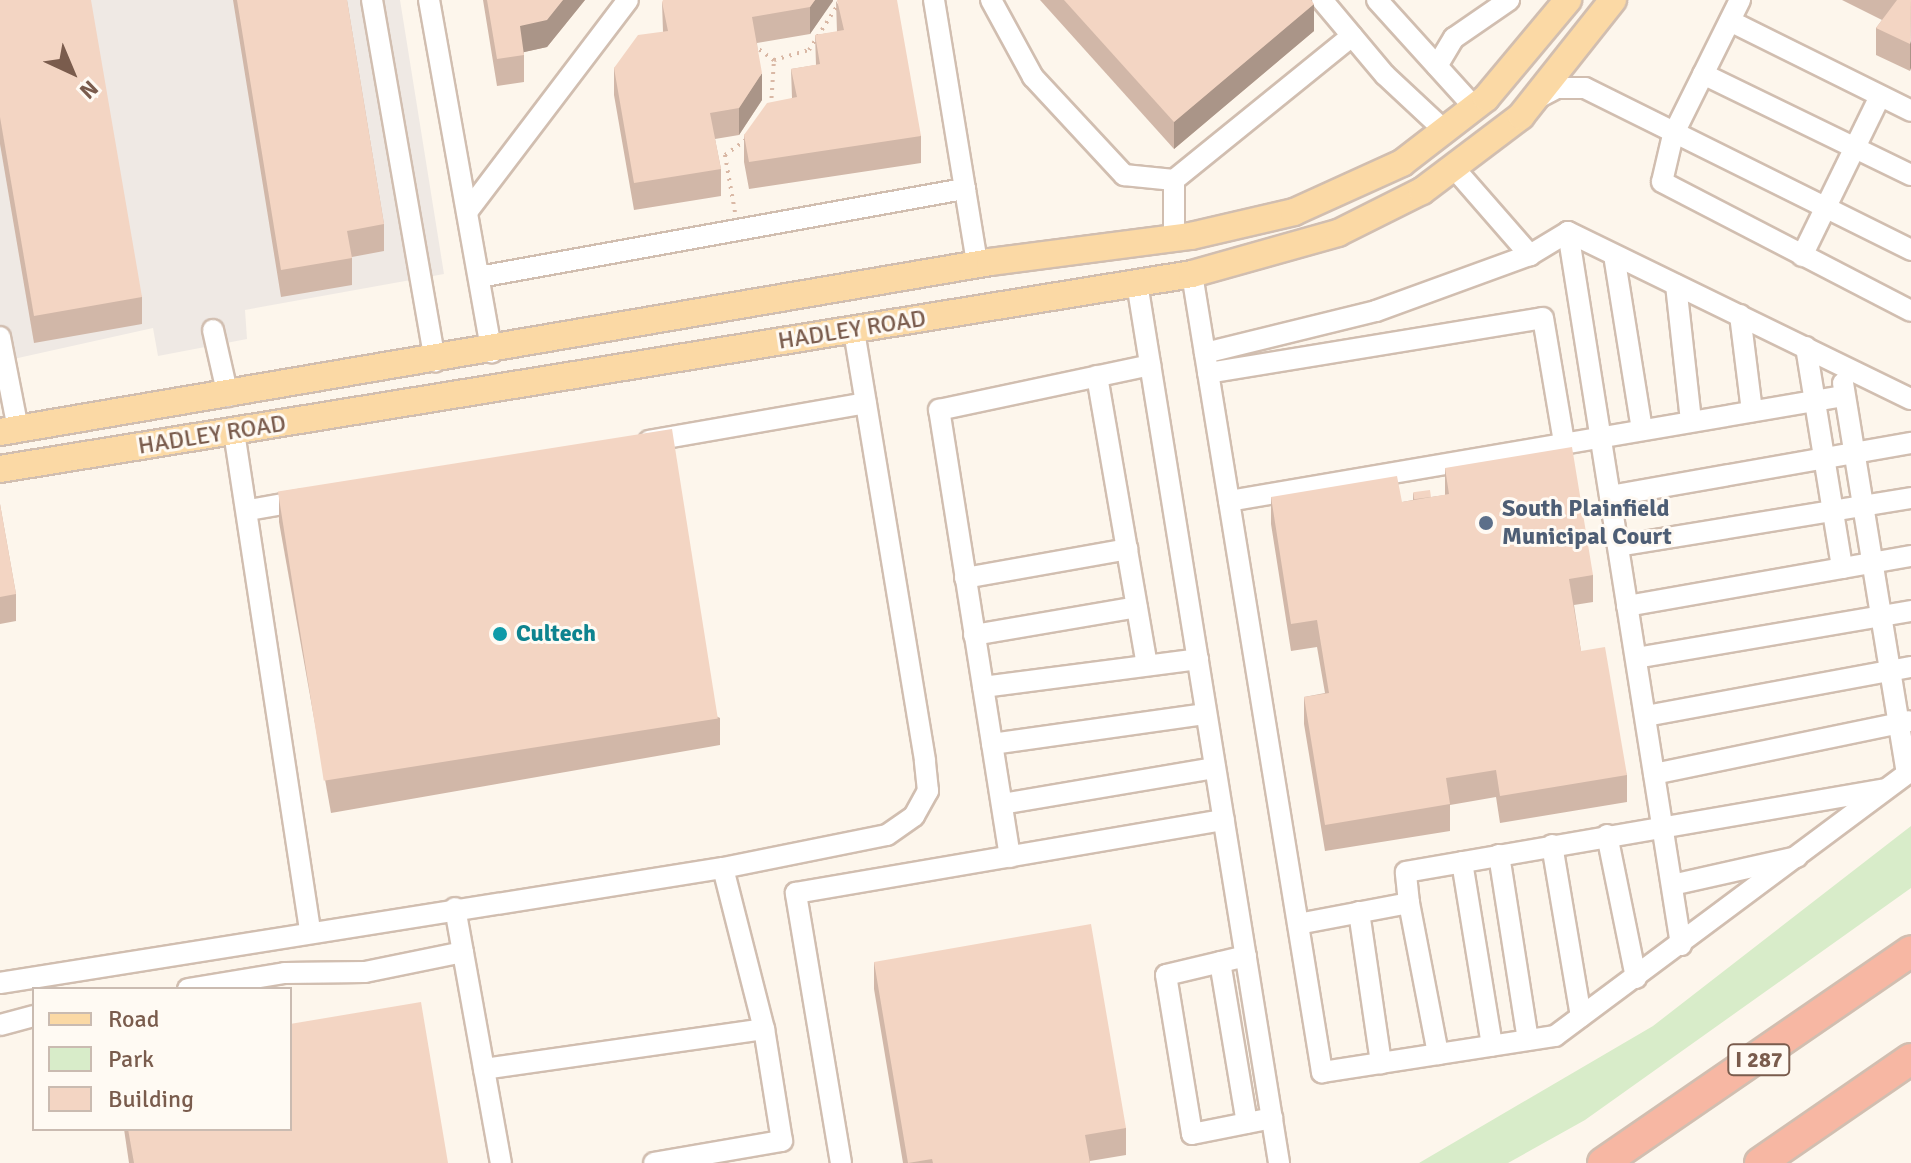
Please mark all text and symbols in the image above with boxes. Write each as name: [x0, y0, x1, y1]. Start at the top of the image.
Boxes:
north arrow: [32, 32, 112, 112]
text: N: [74, 75, 104, 105]
street label: HADLEY ROAD: [776, 304, 928, 356]
street label: HADLEY ROAD: [136, 409, 288, 461]
place label: South Plainfield Municipal Court: [1502, 495, 1672, 551]
marker: South Plainfield Municipal Court: [1477, 514, 1495, 532]
place label: Cultech: [516, 620, 596, 648]
marker: Cultech: [491, 625, 509, 643]
legend: [32, 987, 292, 1131]
text: Road: [108, 1004, 159, 1034]
road number: I 287: [1727, 1042, 1791, 1078]
text: Park: [108, 1044, 154, 1074]
text: Building: [108, 1084, 194, 1114]

